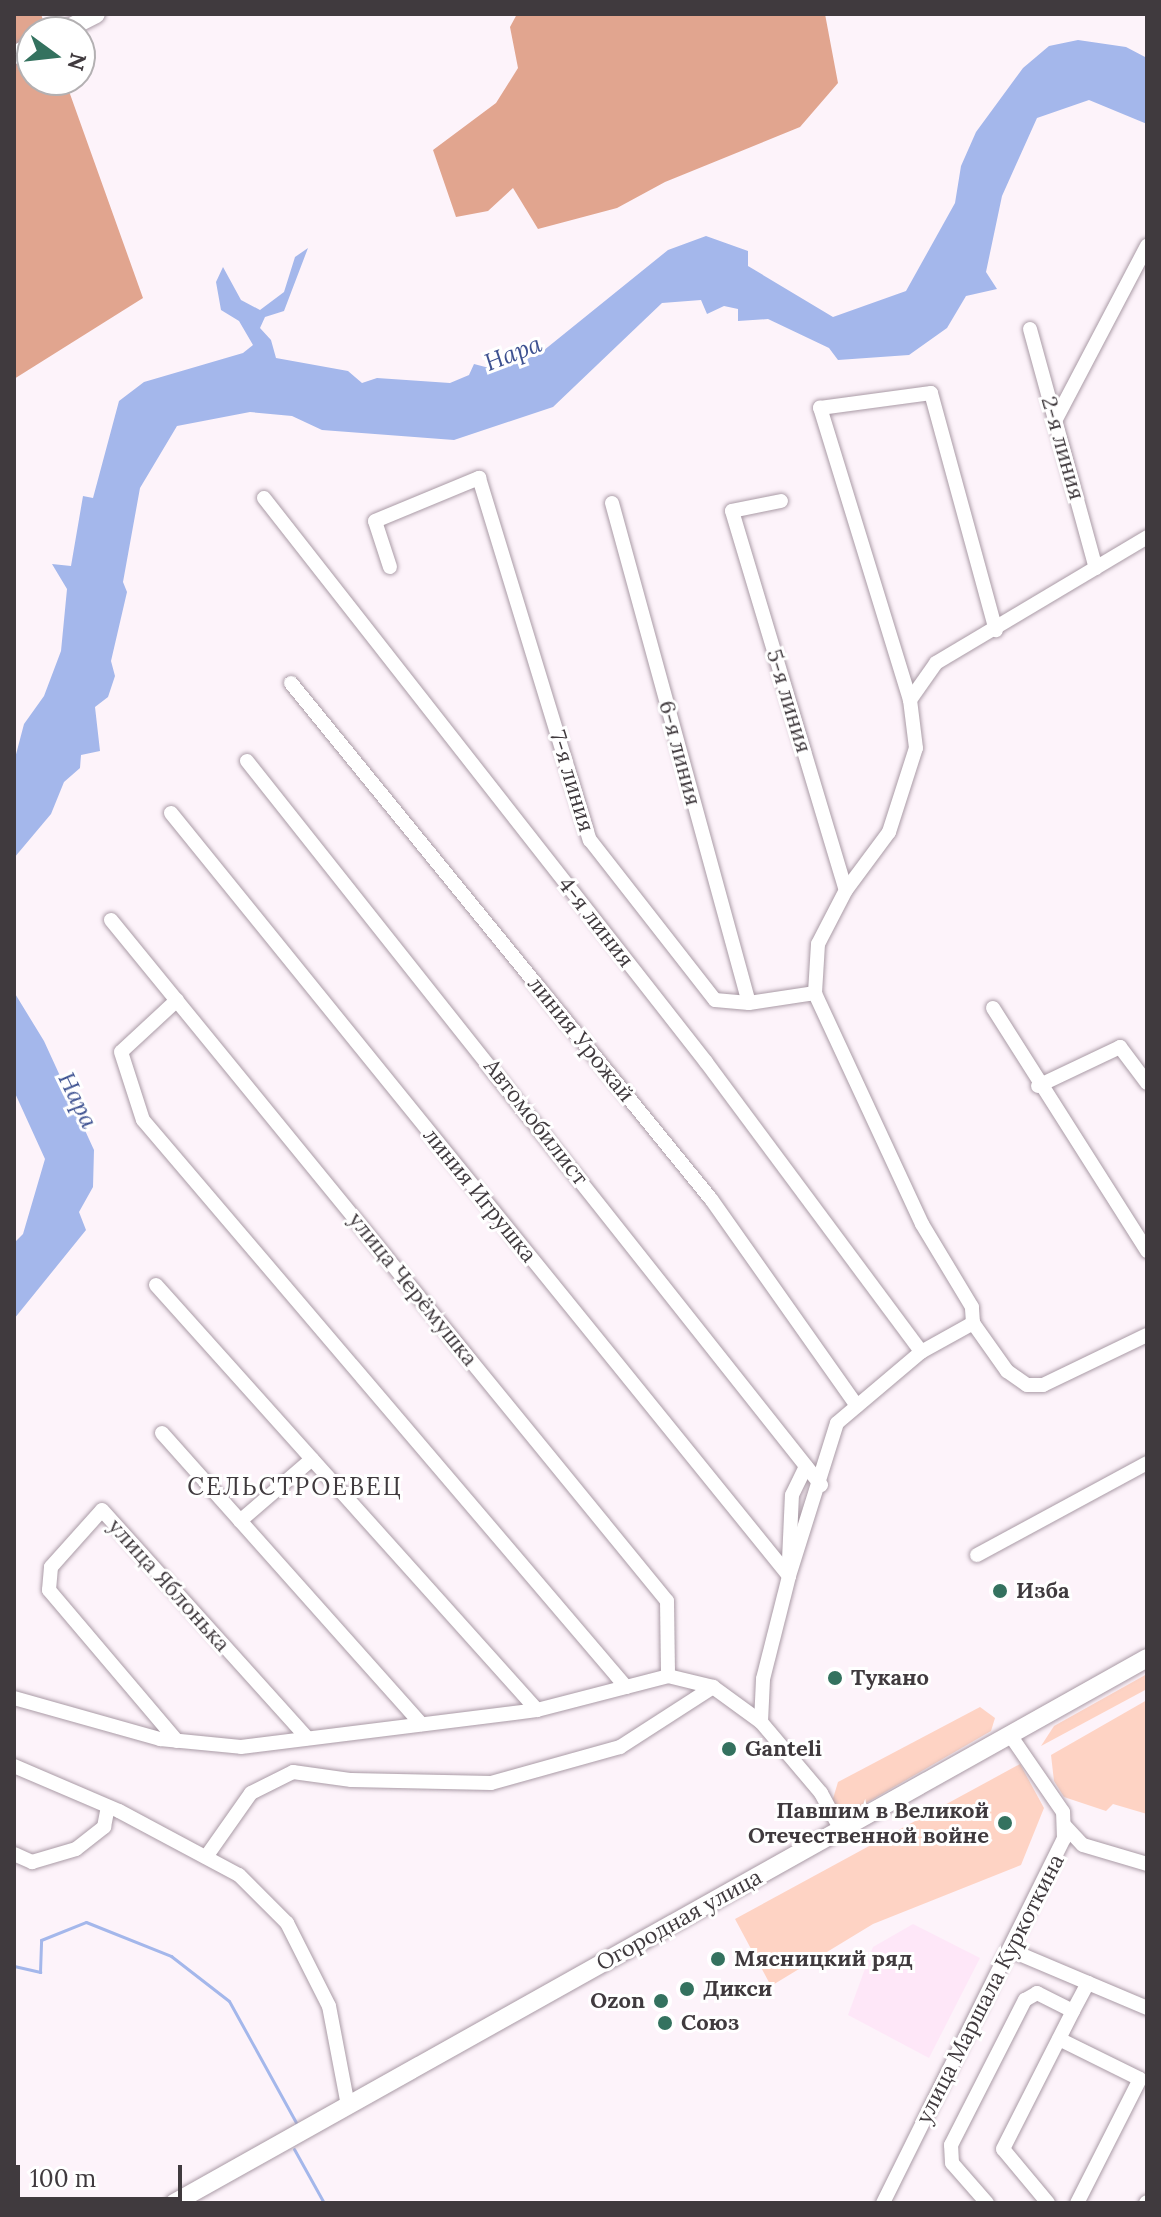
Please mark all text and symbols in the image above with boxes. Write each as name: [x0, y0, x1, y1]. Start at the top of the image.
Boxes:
north arrow: [16, 16, 96, 96]
text: N: [62, 50, 93, 74]
water label: Нара: [481, 329, 545, 377]
street label: 2-я линия: [1036, 393, 1090, 503]
street label: 5-я линия: [761, 646, 817, 756]
street label: 6-я линия: [653, 698, 707, 808]
street label: 7-я линия: [544, 727, 600, 835]
street label: 4-я линия: [553, 872, 639, 972]
street label: линия Урожай: [522, 971, 640, 1107]
street label: Автомобилист: [478, 1053, 594, 1191]
water label: Нара: [52, 1067, 104, 1133]
street label: линия Игрушка: [418, 1123, 542, 1267]
street label: улица Черёмушка: [343, 1207, 483, 1371]
district label: СЕЛЬСТРОЕВЕЦ: [187, 1473, 403, 1501]
street label: улица Яблонька: [102, 1513, 236, 1657]
place label: Изба: [1016, 1578, 1070, 1604]
marker: Изба: [991, 1582, 1009, 1600]
place label: Тукано: [851, 1665, 929, 1691]
marker: Тукано: [826, 1669, 844, 1687]
place label: Ganteli: [745, 1736, 822, 1762]
marker: Ganteli: [720, 1740, 738, 1758]
place label: Павшим в Великой Отечественной войне: [748, 1797, 989, 1848]
marker: Павшим в Великой Отечественной войне: [996, 1814, 1014, 1832]
street label: улица Маршала Куркоткина: [910, 1850, 1070, 2128]
street label: Огородная улица: [592, 1864, 766, 1976]
place label: Мясницкий ряд: [734, 1946, 913, 1972]
marker: Мясницкий ряд: [709, 1950, 727, 1968]
place label: Дикси: [703, 1976, 772, 2002]
marker: Дикси: [678, 1980, 696, 1998]
place label: Ozon: [590, 1988, 645, 2014]
marker: Ozon: [652, 1992, 670, 2010]
place label: Союз: [681, 2010, 739, 2036]
marker: Союз: [656, 2014, 674, 2032]
scale bar: [20, 2149, 186, 2199]
text: 100 m: [30, 2163, 96, 2194]

